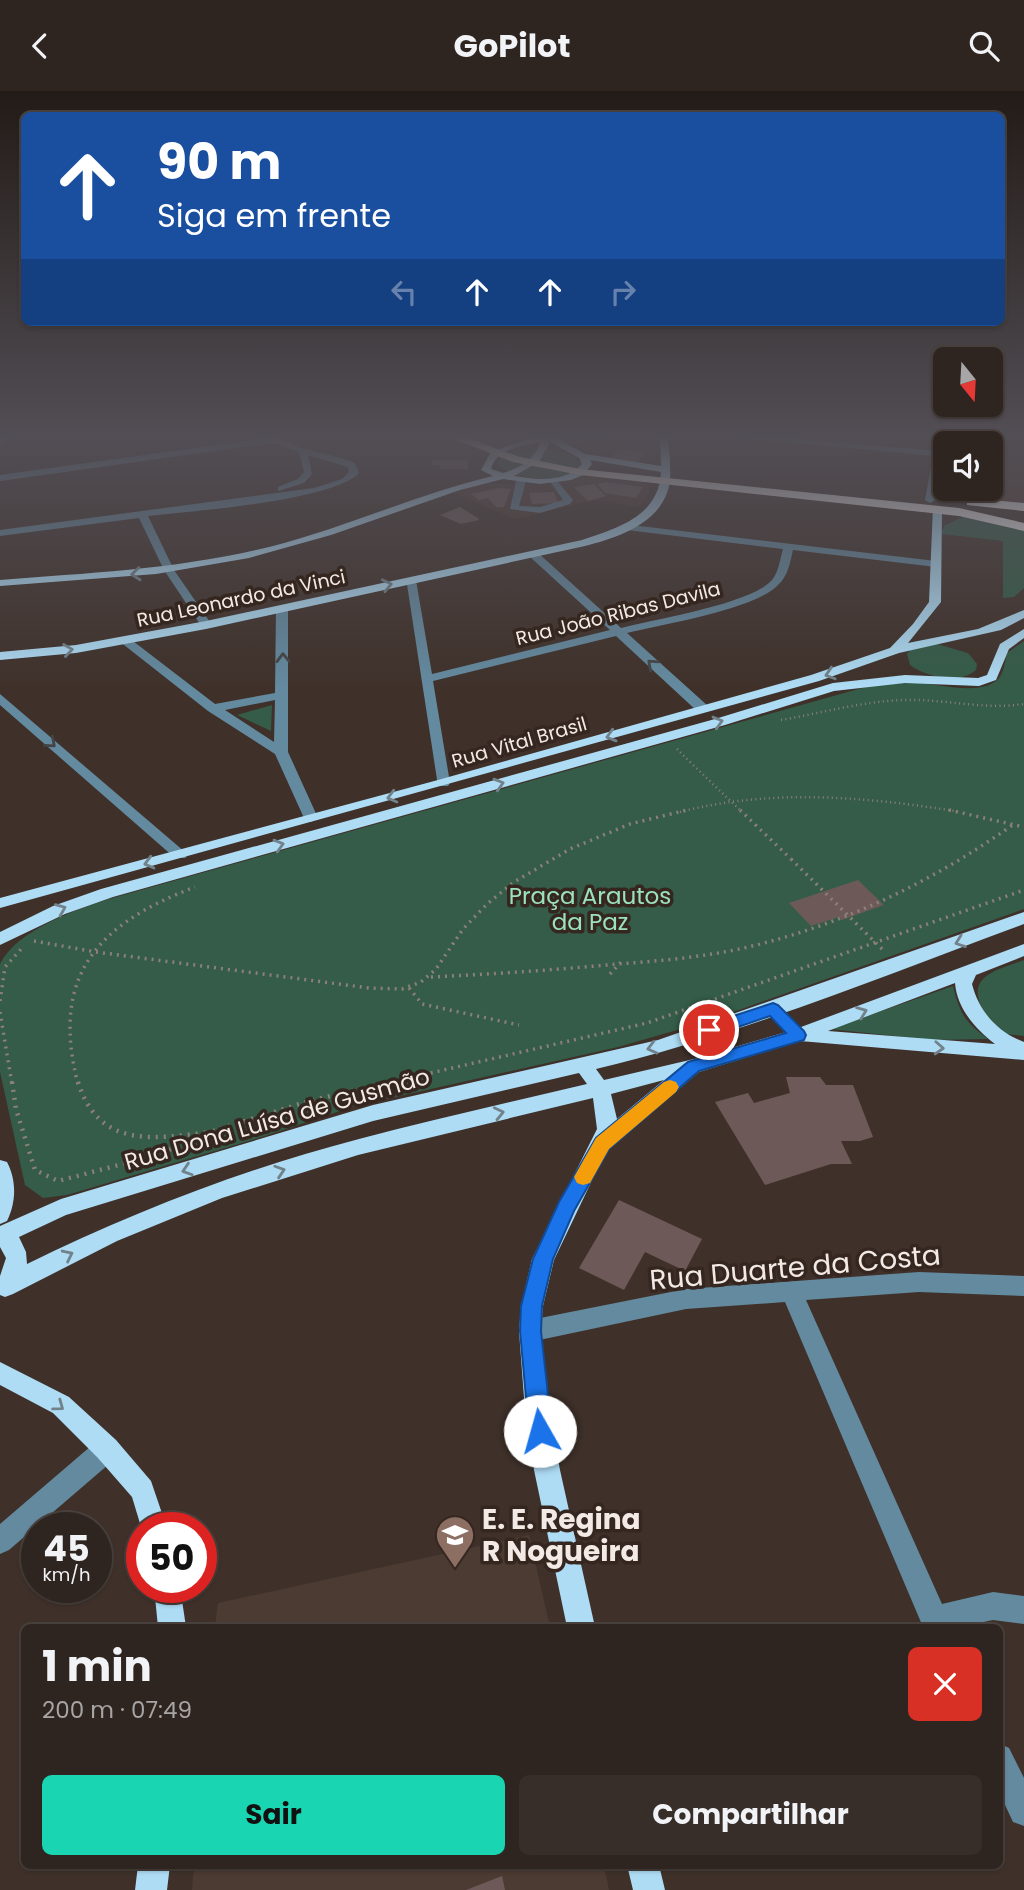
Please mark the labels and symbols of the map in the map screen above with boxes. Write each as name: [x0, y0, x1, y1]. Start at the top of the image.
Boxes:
north arrow: [933, 347, 1003, 417]
street label: Rua Leonardo da Vinci: [134, 563, 348, 634]
one-way arrow: [130, 566, 142, 581]
street label: Rua João Ribas Davila: [513, 575, 723, 652]
one-way arrow: [381, 579, 393, 594]
one-way arrow: [62, 643, 74, 658]
one-way arrow: [275, 653, 291, 663]
one-way arrow: [648, 660, 661, 672]
one-way arrow: [824, 665, 836, 680]
street label: Rua Vital Brasil: [448, 710, 590, 775]
one-way arrow: [711, 716, 723, 731]
one-way arrow: [605, 727, 617, 742]
one-way arrow: [43, 735, 56, 747]
one-way arrow: [492, 778, 504, 792]
one-way arrow: [386, 788, 398, 803]
one-way arrow: [273, 839, 285, 853]
one-way arrow: [143, 855, 155, 870]
park label: Praça Arautos da Paz: [509, 880, 671, 938]
one-way arrow: [55, 904, 67, 918]
one-way arrow: [954, 934, 967, 948]
pin: [679, 1000, 739, 1060]
one-way arrow: [856, 1007, 868, 1021]
one-way arrow: [646, 1040, 658, 1054]
one-way arrow: [934, 1040, 945, 1055]
street label: Rua Dona Luísa de Gusmão: [121, 1060, 433, 1178]
one-way arrow: [493, 1107, 505, 1121]
one-way arrow: [181, 1162, 193, 1177]
one-way arrow: [273, 1164, 285, 1179]
street label: Rua Duarte da Costa: [648, 1235, 942, 1300]
one-way arrow: [61, 1249, 73, 1263]
position arrow: [503, 1394, 577, 1468]
one-way arrow: [52, 1398, 64, 1410]
place label: E. E. Regina R Nogueira: [482, 1500, 641, 1571]
speed limit sign: 50: [126, 1512, 217, 1603]
school or university icon: E. E. Regina R Nogueira: [434, 1514, 476, 1569]

